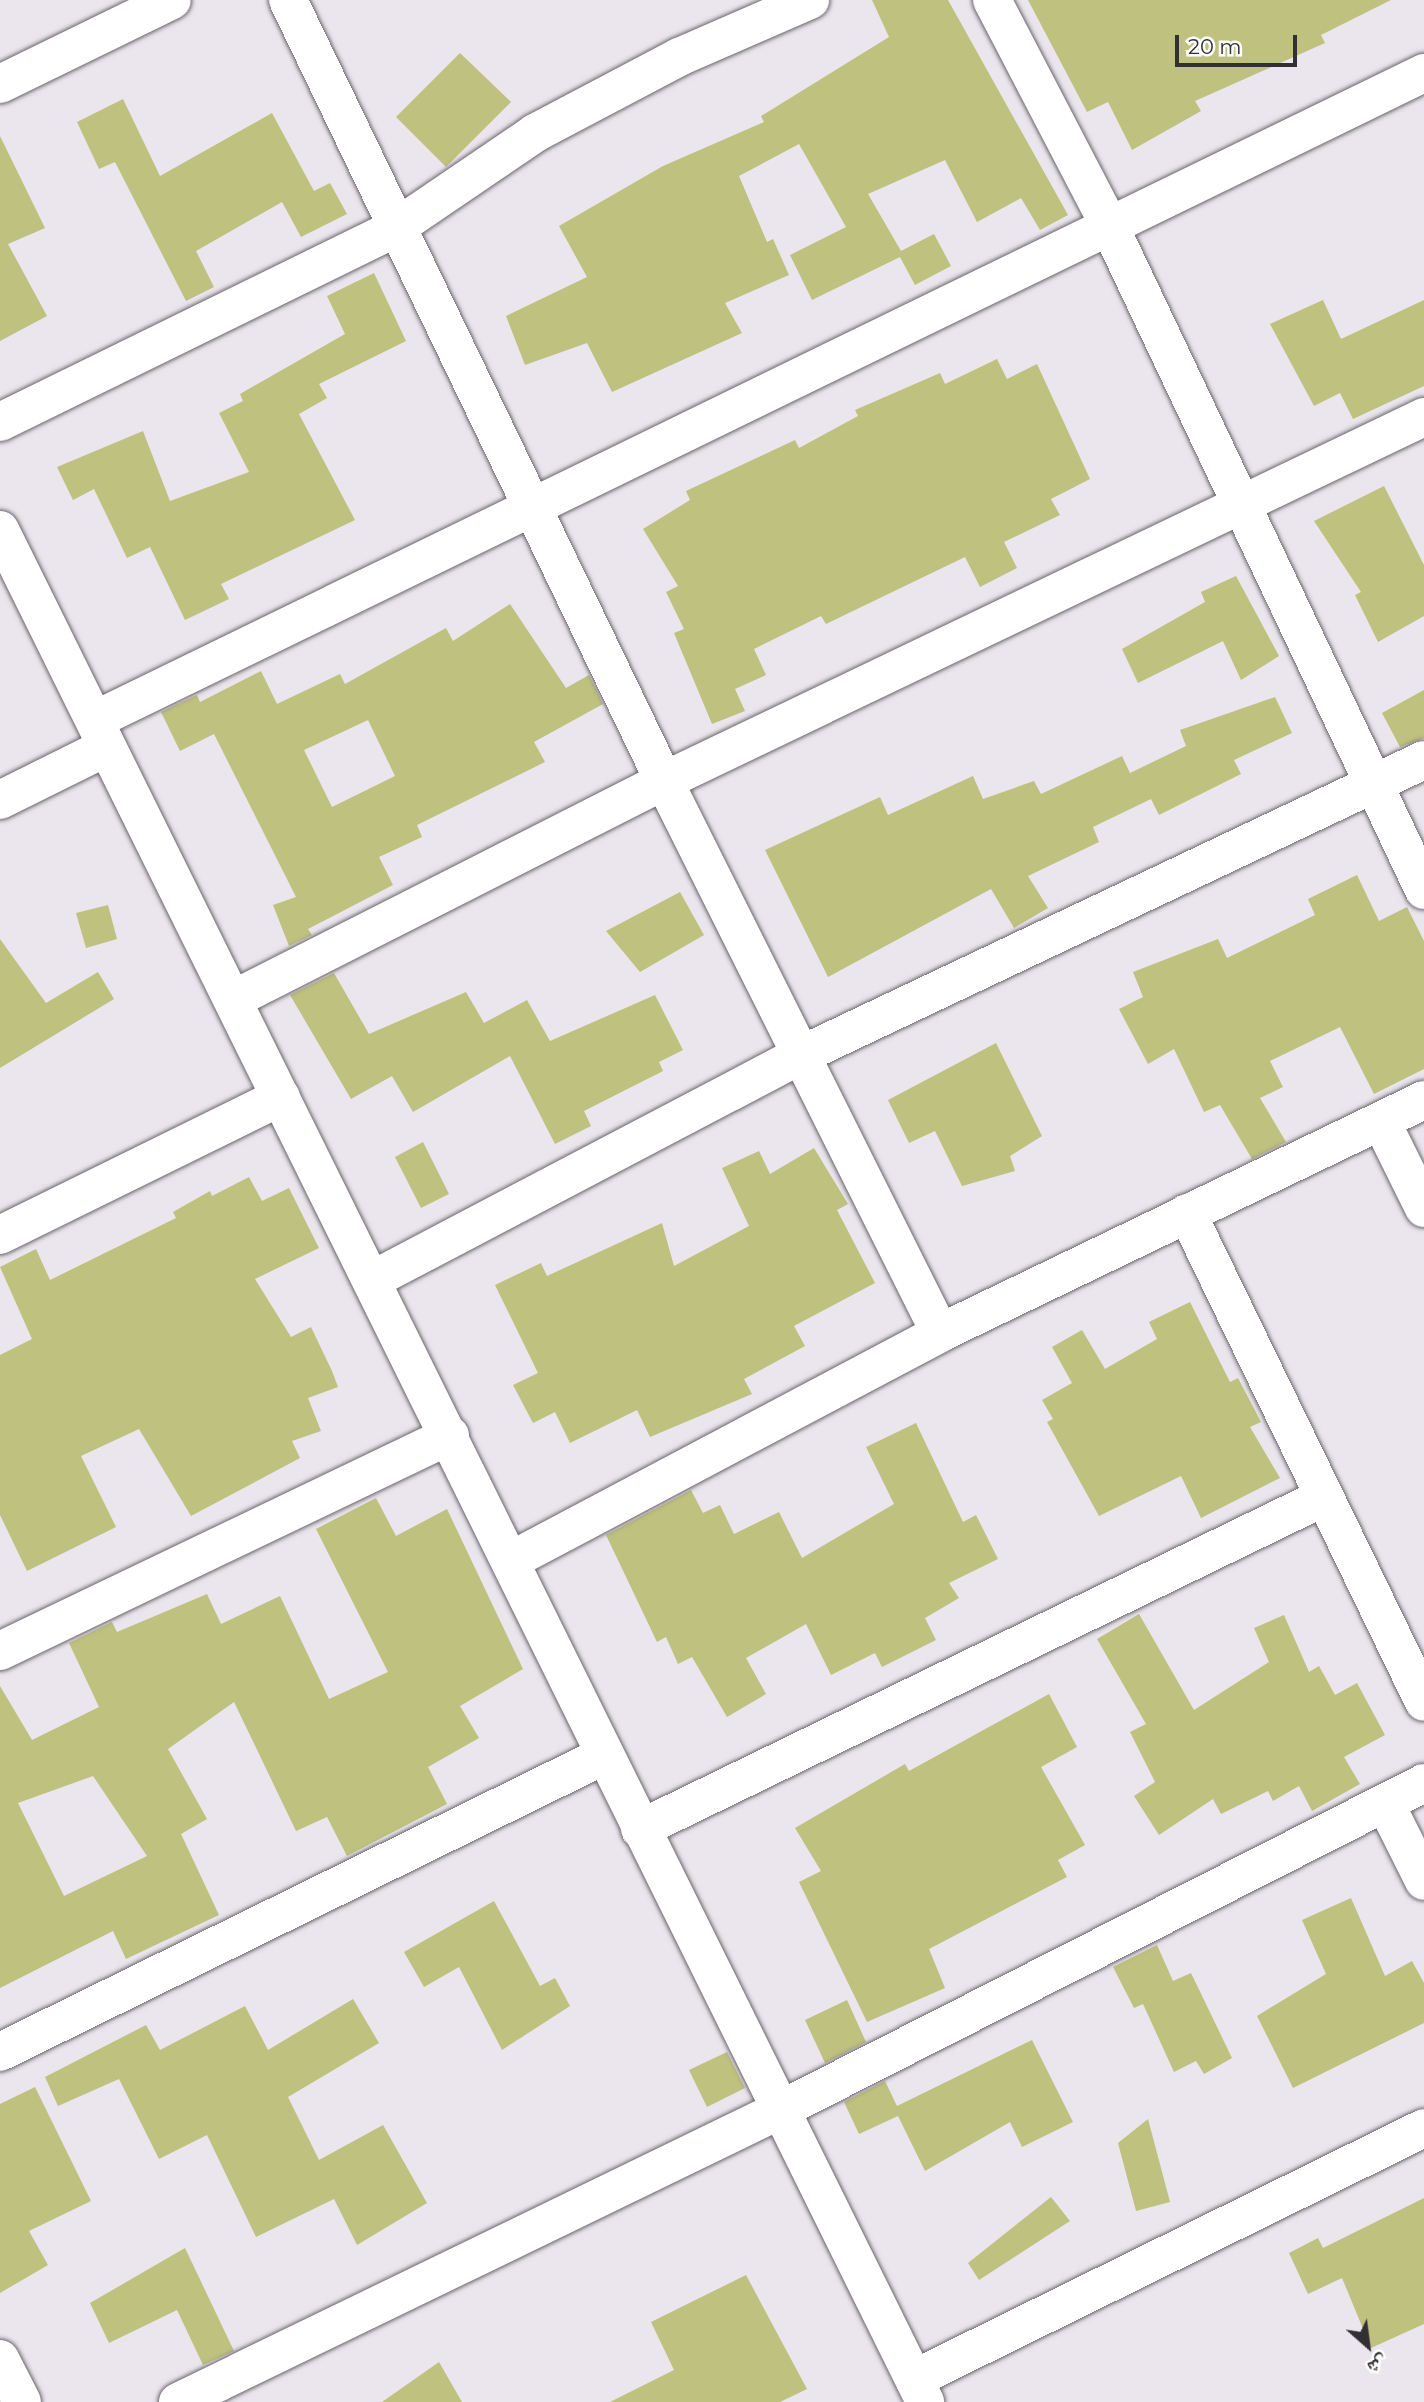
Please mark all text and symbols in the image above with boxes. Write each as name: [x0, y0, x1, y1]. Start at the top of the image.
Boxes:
scale bar: [1179, 21, 1302, 65]
text: 20 m: [1188, 34, 1242, 59]
north arrow: [1333, 2311, 1403, 2381]
text: ش: [1364, 2350, 1392, 2380]

